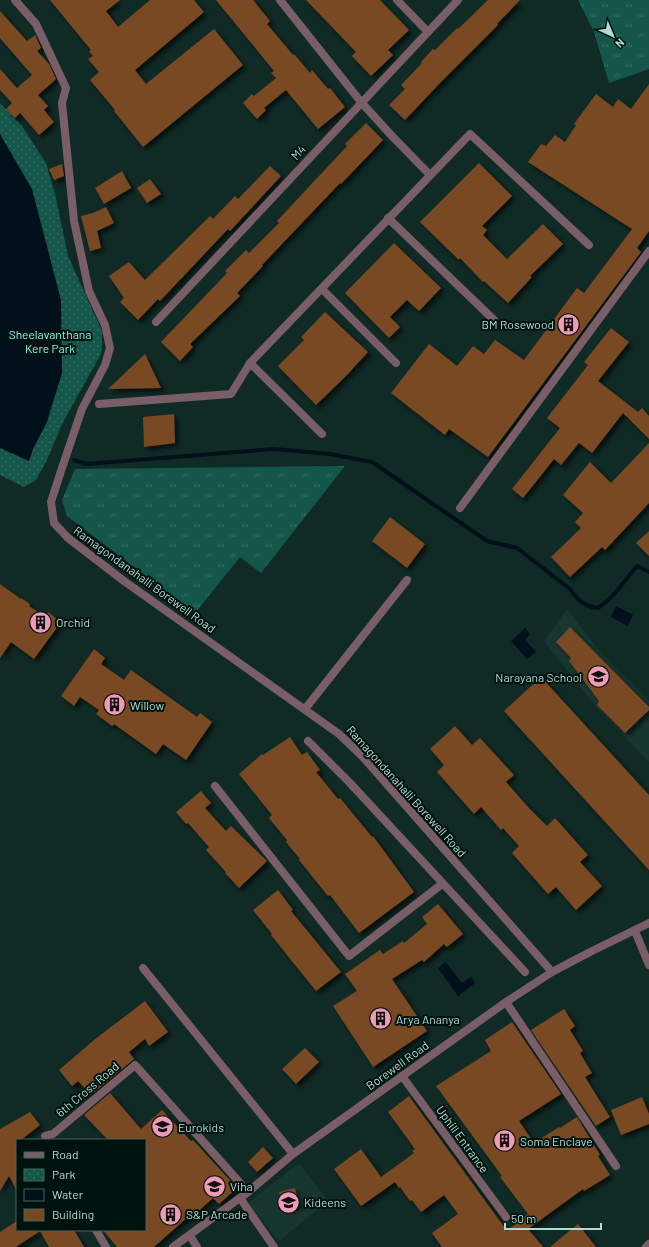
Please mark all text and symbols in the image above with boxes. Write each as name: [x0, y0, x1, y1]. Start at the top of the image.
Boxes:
north arrow: [593, 16, 633, 56]
text: N: [613, 36, 627, 51]
street label: M4: [288, 142, 308, 162]
building icon: BM Rosewood: [556, 311, 582, 337]
place label: BM Rosewood: [482, 317, 554, 331]
park label: Sheelavanthana Kere Park: [9, 327, 91, 355]
street label: Ramagondanahalli Borewell Road: [71, 523, 219, 635]
building icon: Orchid: [27, 609, 53, 635]
place label: Orchid: [56, 615, 90, 629]
school or university icon: Narayana School: [585, 664, 611, 690]
place label: Narayana School: [495, 670, 582, 684]
building icon: Willow: [101, 692, 127, 718]
place label: Willow: [130, 698, 164, 712]
street label: Ramagondanahalli Borewell Road: [344, 723, 470, 859]
building icon: Arya Ananya: [367, 1006, 393, 1032]
place label: Arya Ananya: [396, 1012, 460, 1026]
street label: Borewell Road: [363, 1038, 431, 1092]
street label: 6th Cross Road: [53, 1059, 121, 1119]
street label: Uphill Entrance: [434, 1103, 492, 1175]
school or university icon: Eurokids: [150, 1114, 176, 1140]
place label: Eurokids: [178, 1120, 224, 1134]
building icon: Soma Enclave: [491, 1128, 517, 1154]
place label: Soma Enclave: [520, 1134, 593, 1148]
legend: [16, 1139, 146, 1231]
text: Road: [52, 1147, 79, 1161]
text: Park: [52, 1167, 76, 1181]
school or university icon: Viha: [201, 1173, 227, 1199]
place label: Viha: [230, 1179, 253, 1193]
text: Water: [52, 1187, 84, 1201]
school or university icon: Kideens: [275, 1189, 301, 1215]
place label: Kideens: [304, 1195, 346, 1209]
building icon: S&P Arcade: [157, 1201, 183, 1227]
scale bar: [505, 1205, 601, 1231]
text: Building: [52, 1207, 94, 1221]
place label: S&P Arcade: [186, 1207, 247, 1221]
text: 50 m: [511, 1211, 536, 1225]

